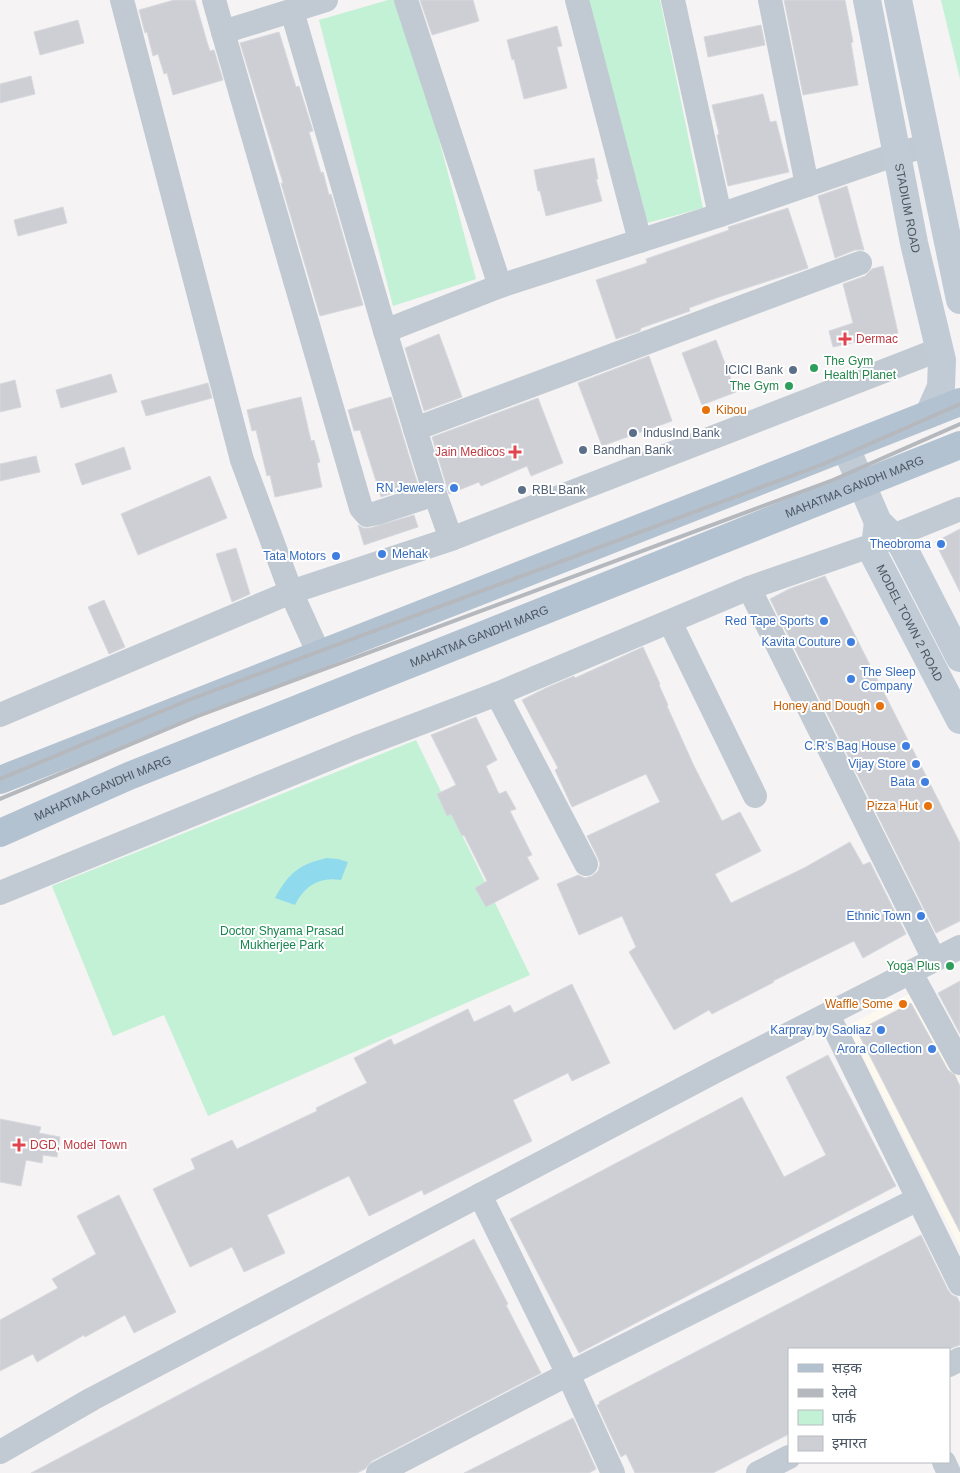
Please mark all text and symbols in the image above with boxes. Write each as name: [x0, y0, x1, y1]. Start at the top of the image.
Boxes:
street label: STADIUM ROAD: [892, 162, 923, 255]
marker: Dermac: [838, 332, 852, 346]
place label: Dermac: [856, 332, 898, 346]
place label: The Gym Health Planet: [824, 354, 897, 382]
marker: The Gym Health Planet: [808, 362, 820, 374]
place label: ICICI Bank: [725, 363, 784, 377]
marker: ICICI Bank: [787, 364, 799, 376]
place label: The Gym: [730, 379, 779, 393]
marker: The Gym: [783, 380, 795, 392]
place label: Kibou: [716, 403, 747, 417]
marker: Kibou: [700, 404, 712, 416]
place label: IndusInd Bank: [643, 426, 721, 440]
marker: IndusInd Bank: [627, 427, 639, 439]
place label: Bandhan Bank: [593, 443, 673, 457]
marker: Bandhan Bank: [577, 444, 589, 456]
place label: Jain Medicos: [435, 445, 505, 459]
marker: Jain Medicos: [509, 446, 521, 458]
street label: MAHATMA GANDHI MARG: [783, 453, 926, 521]
place label: RN Jewelers: [376, 481, 444, 495]
marker: RN Jewelers: [448, 482, 460, 494]
place label: RBL Bank: [532, 483, 587, 497]
marker: RBL Bank: [516, 484, 528, 496]
place label: Theobroma: [870, 537, 931, 551]
marker: Theobroma: [935, 538, 947, 550]
place label: Mehak: [392, 547, 429, 561]
marker: Mehak: [376, 548, 388, 560]
place label: Tata Motors: [263, 549, 326, 563]
marker: Tata Motors: [330, 550, 342, 562]
street label: MODEL TOWN 2 ROAD: [873, 562, 946, 684]
street label: MAHATMA GANDHI MARG: [408, 603, 551, 670]
place label: Red Tape Sports: [725, 614, 814, 628]
marker: Red Tape Sports: [818, 615, 830, 627]
place label: Kavita Couture: [762, 635, 841, 649]
marker: Kavita Couture: [845, 636, 857, 648]
place label: The Sleep Company: [861, 665, 916, 693]
marker: The Sleep Company: [845, 673, 857, 685]
place label: Honey and Dough: [773, 699, 870, 713]
marker: Honey and Dough: [874, 700, 886, 712]
place label: C.R's Bag House: [804, 739, 896, 753]
marker: C.R's Bag House: [900, 740, 912, 752]
street label: MAHATMA GANDHI MARG: [32, 753, 173, 824]
place label: Vijay Store: [848, 757, 906, 771]
marker: Vijay Store: [910, 758, 922, 770]
place label: Bata: [890, 775, 915, 789]
marker: Bata: [919, 776, 931, 788]
place label: Pizza Hut: [867, 799, 919, 813]
marker: Pizza Hut: [922, 800, 934, 812]
place label: Ethnic Town: [847, 909, 911, 923]
marker: Ethnic Town: [915, 910, 927, 922]
park label: Doctor Shyama Prasad Mukherjee Park: [220, 924, 344, 952]
place label: Yoga Plus: [886, 959, 940, 973]
marker: Yoga Plus: [944, 960, 956, 972]
place label: Waffle Some: [825, 997, 893, 1011]
marker: Waffle Some: [897, 998, 909, 1010]
place label: Karpray by Saoliaz: [770, 1023, 871, 1037]
marker: Karpray by Saoliaz: [875, 1024, 887, 1036]
place label: Arora Collection: [837, 1042, 922, 1056]
marker: Arora Collection: [926, 1043, 938, 1055]
marker: DGD, Model Town: [12, 1138, 26, 1152]
place label: DGD, Model Town: [30, 1138, 127, 1152]
legend: [788, 1348, 950, 1463]
text: सड़क: [832, 1359, 862, 1376]
text: रेलवे: [831, 1384, 857, 1401]
text: पार्क: [832, 1409, 856, 1426]
text: इमारत: [832, 1434, 867, 1451]

